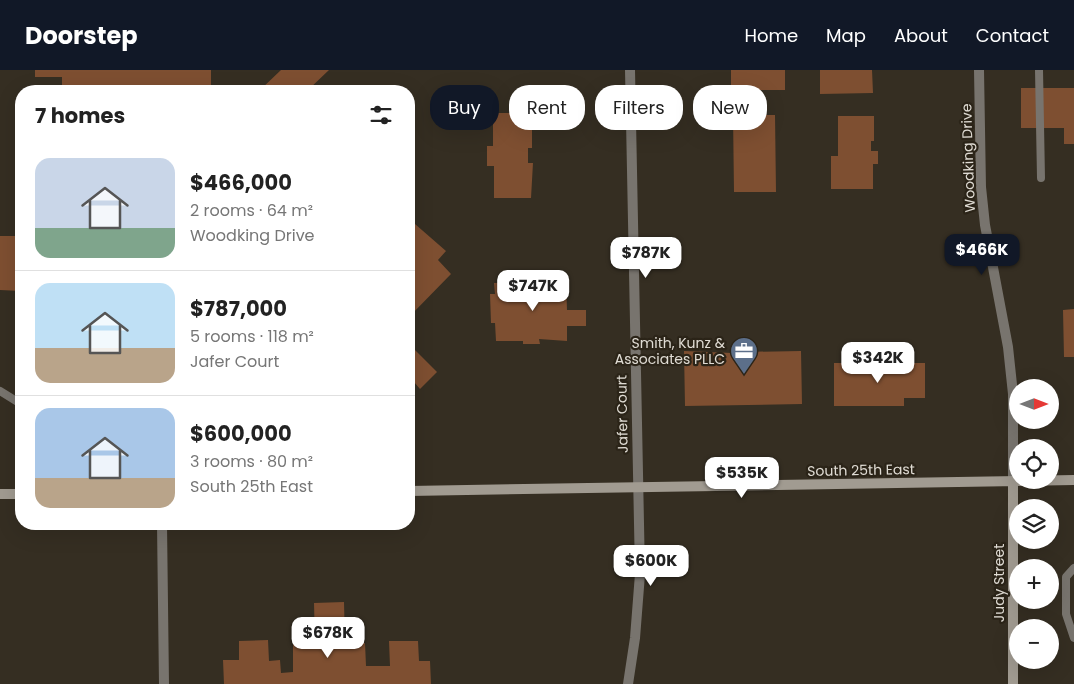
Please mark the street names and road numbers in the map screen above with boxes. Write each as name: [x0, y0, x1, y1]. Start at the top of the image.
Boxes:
street label: Woodking Drive: [956, 103, 980, 213]
street label: Jafer Court: [611, 375, 633, 453]
street label: South 25th East: [807, 459, 915, 481]
street label: Judy Street: [989, 544, 1009, 622]

